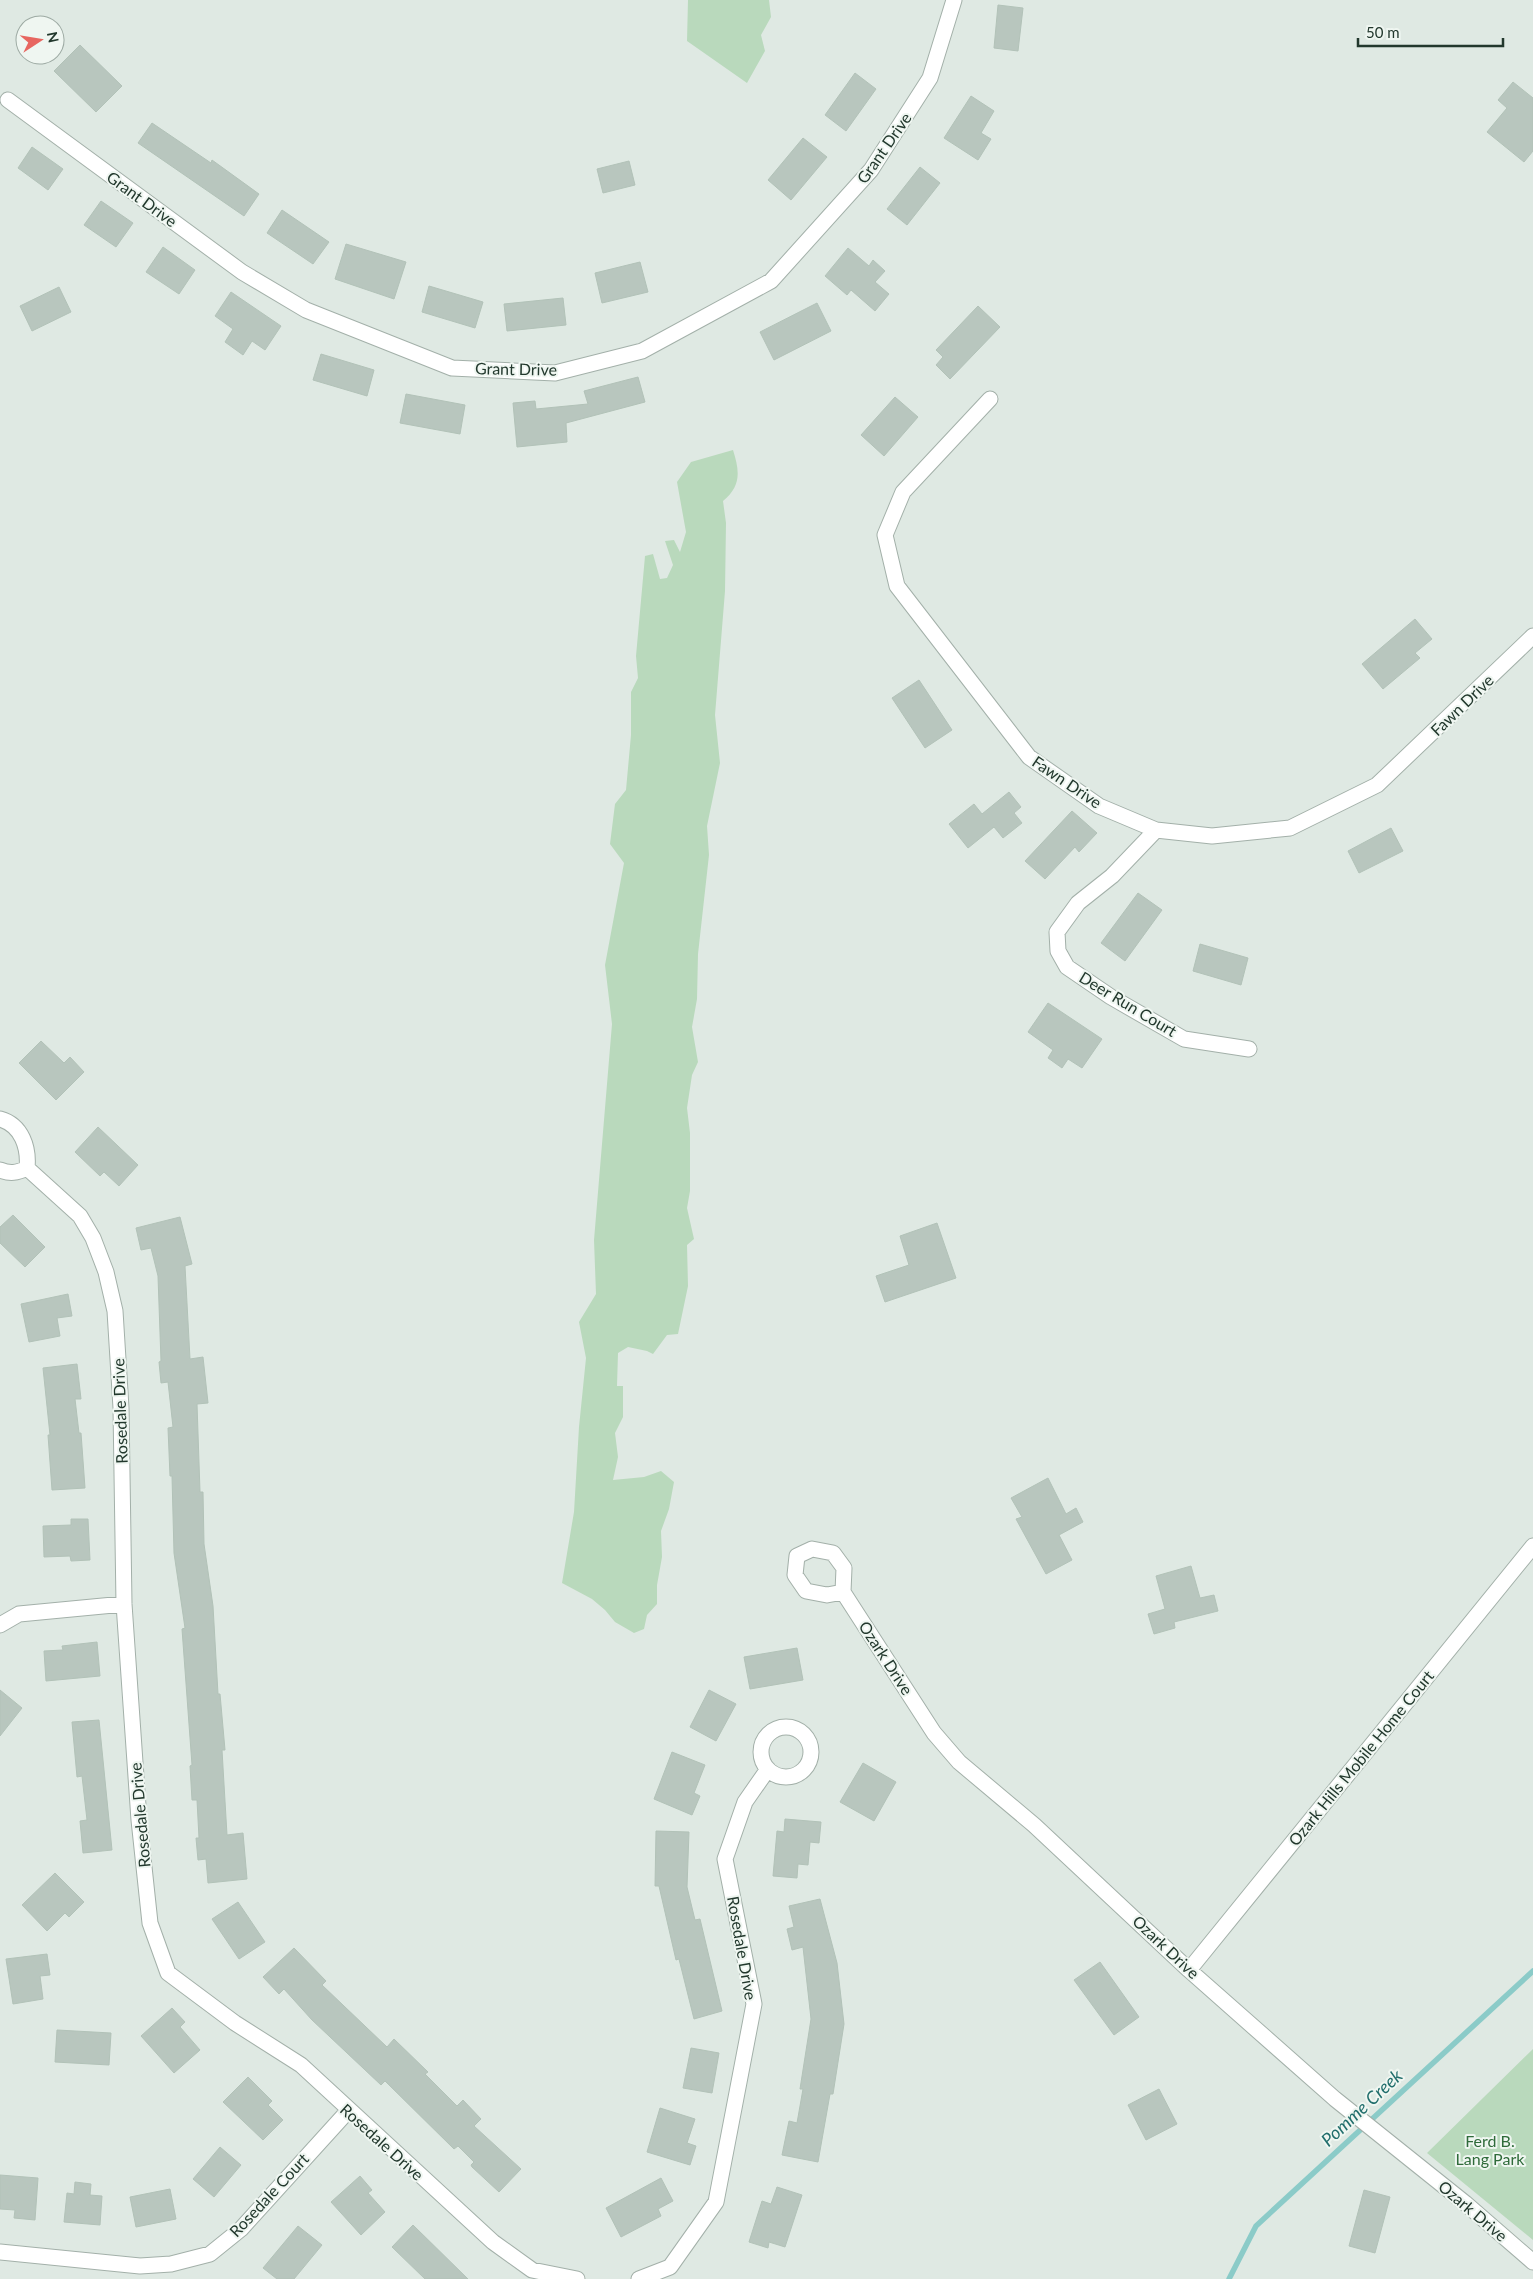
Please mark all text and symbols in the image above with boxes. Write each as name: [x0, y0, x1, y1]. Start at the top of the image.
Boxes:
north arrow: [15, 15, 65, 65]
scale bar: [1358, 15, 1503, 47]
text: 50 m: [1366, 23, 1400, 41]
text: N: [44, 30, 63, 44]
street label: Grant Drive: [852, 109, 915, 187]
street label: Grant Drive: [104, 167, 181, 230]
street label: Grant Drive: [475, 358, 557, 379]
street label: Fawn Drive: [1426, 670, 1497, 739]
street label: Fawn Drive: [1029, 751, 1106, 812]
street label: Deer Run Court: [1076, 967, 1181, 1040]
street label: Rosedale Drive: [108, 1358, 131, 1464]
street label: Ozark Drive: [856, 1617, 917, 1698]
street label: Ozark Hills Mobile Home Court: [1284, 1666, 1437, 1849]
street label: Rosedale Drive: [125, 1762, 154, 1868]
street label: Rosedale Drive: [724, 1894, 761, 2001]
street label: Ozark Drive: [1129, 1911, 1204, 1982]
water label: Pomme Creek: [1316, 2064, 1407, 2150]
street label: Rosedale Drive: [337, 2099, 428, 2184]
park label: Ferd B. Lang Park: [1456, 2131, 1525, 2168]
street label: Rosedale Court: [225, 2149, 312, 2240]
street label: Ozark Drive: [1435, 2176, 1512, 2245]

